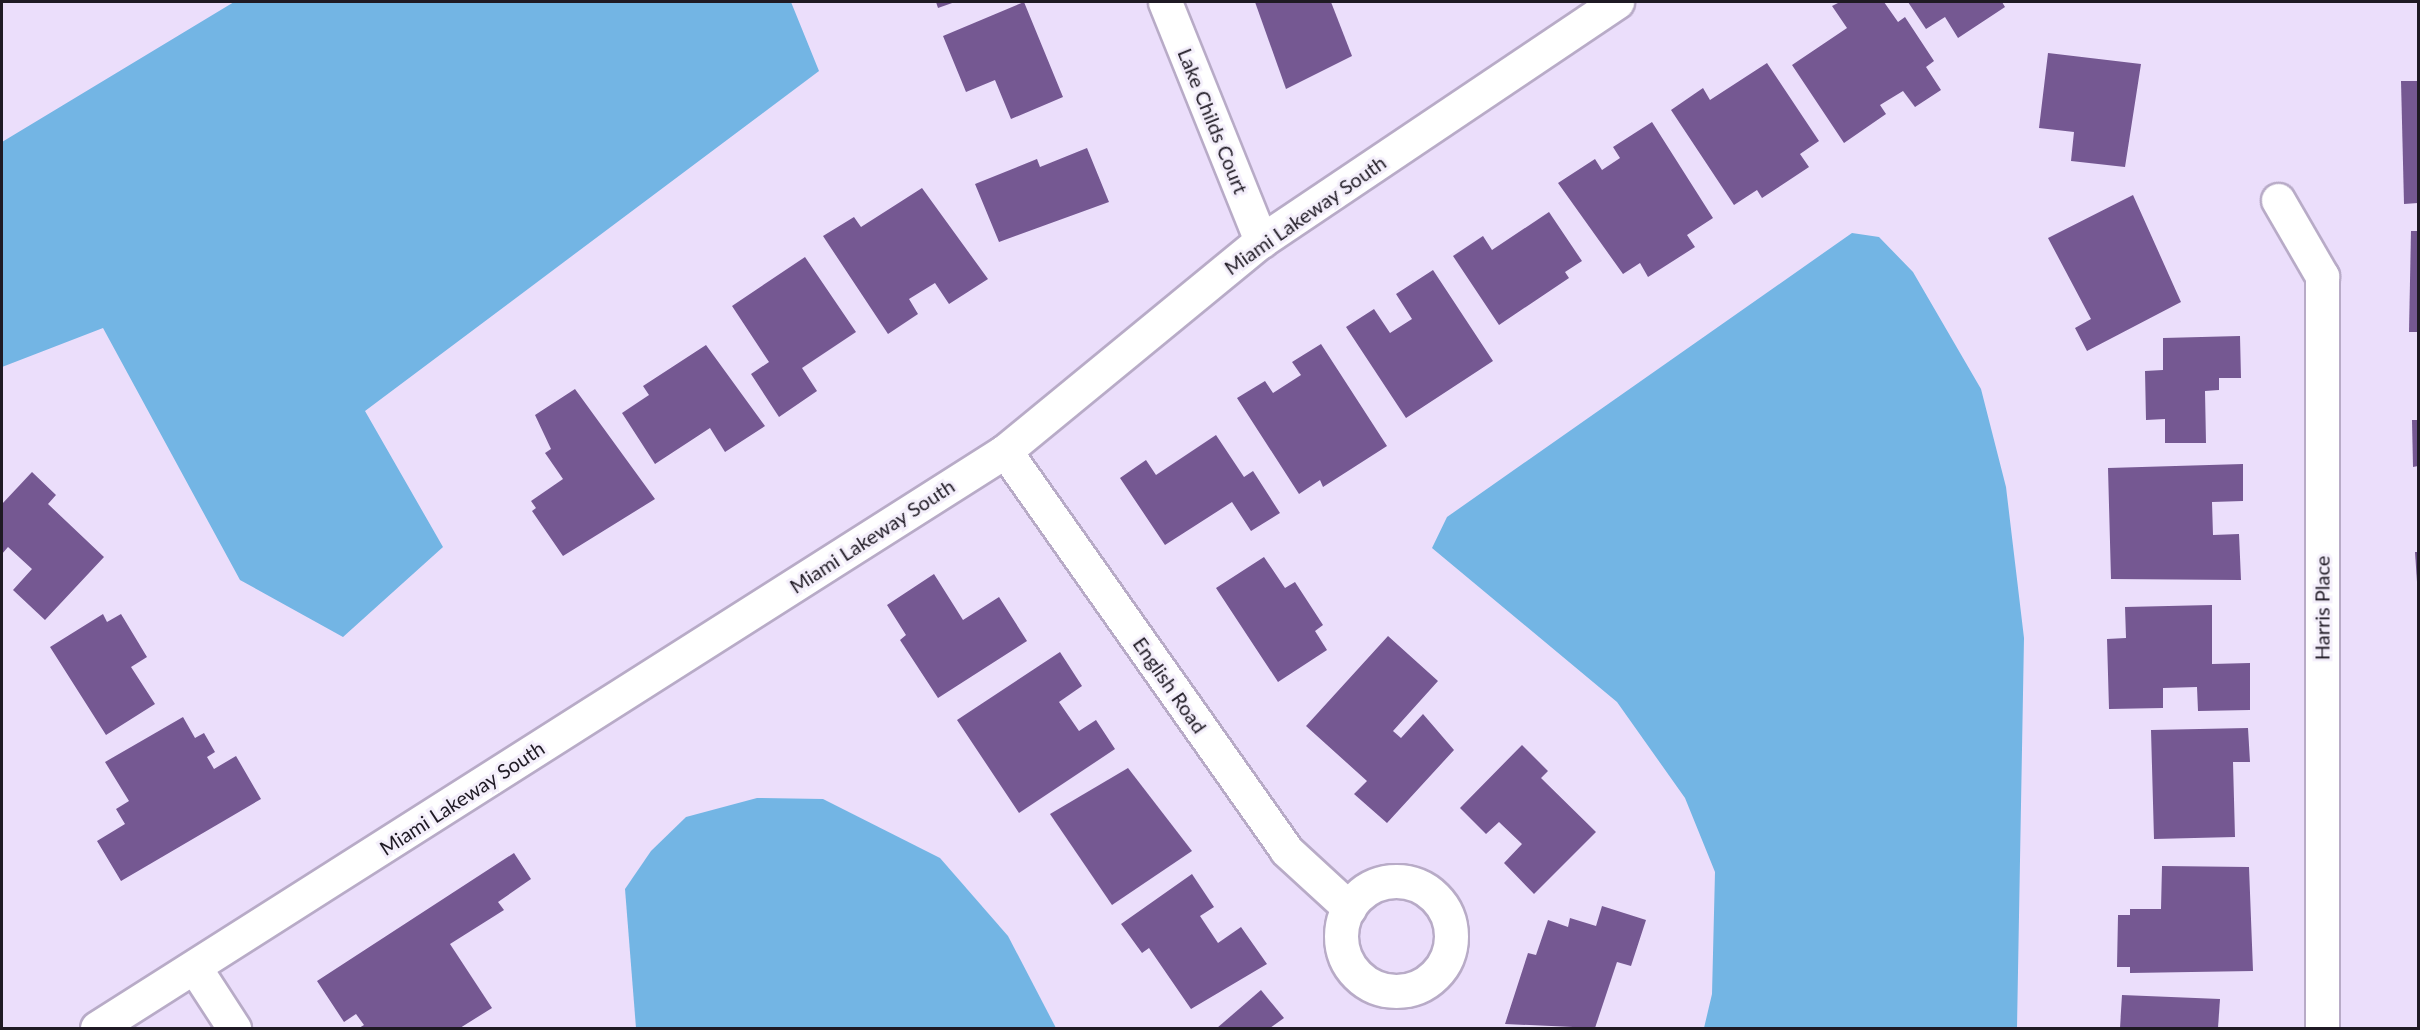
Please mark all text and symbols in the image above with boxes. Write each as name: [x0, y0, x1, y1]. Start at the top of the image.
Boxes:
street label: Lake Childs Court: [1173, 45, 1253, 197]
street label: Miami Lakeway South: [1219, 150, 1391, 280]
street label: Miami Lakeway South: [785, 474, 959, 598]
street label: Harris Place: [2310, 556, 2334, 660]
street label: English Road: [1128, 632, 1212, 738]
street label: Miami Lakeway South: [375, 736, 549, 860]

